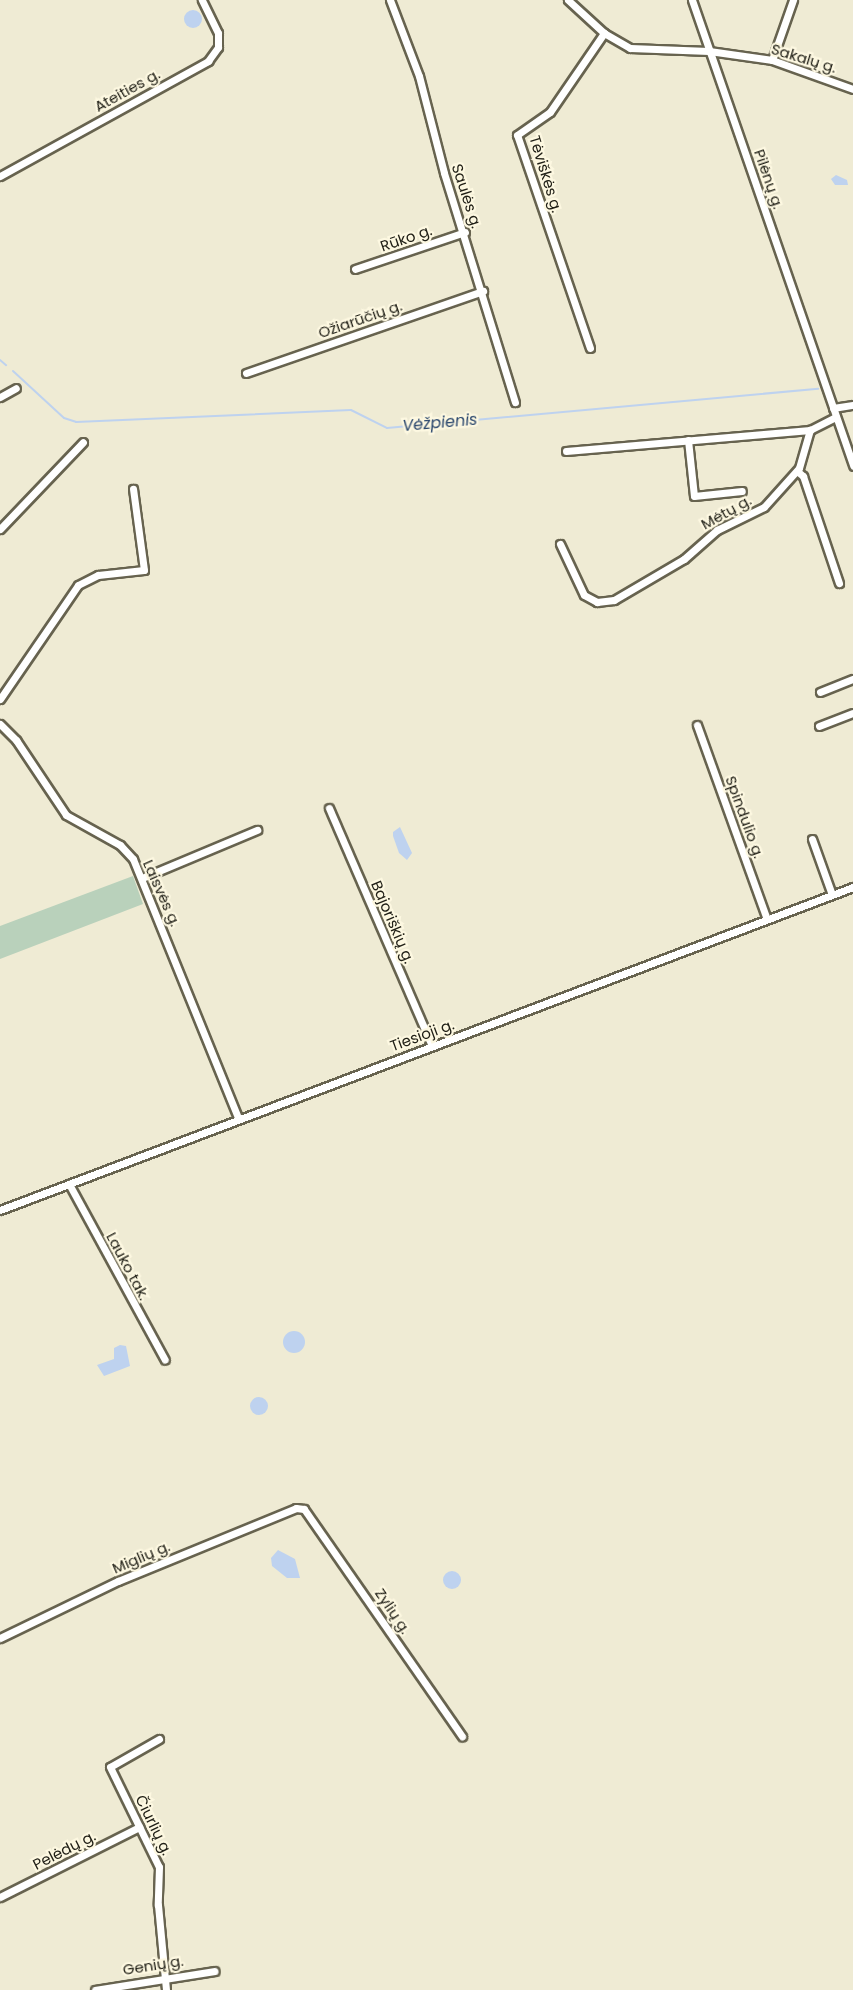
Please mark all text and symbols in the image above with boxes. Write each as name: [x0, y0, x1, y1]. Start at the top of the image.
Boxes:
street label: Sakalų g.: [769, 40, 839, 76]
street label: Ateities g.: [91, 65, 163, 115]
street label: Tėviškės g.: [526, 133, 566, 215]
street label: Pilėnų g.: [750, 147, 788, 211]
street label: Saulės g.: [448, 162, 486, 230]
street label: Rūko g.: [378, 221, 434, 255]
street label: Ožiarūčių g.: [316, 296, 404, 342]
water label: Vėžpienis: [402, 410, 478, 436]
street label: Mėtų g.: [698, 491, 754, 533]
street label: Spindulio g.: [722, 773, 768, 861]
street label: Laisvės g.: [139, 857, 185, 929]
street label: Bajoriškių g.: [368, 878, 418, 966]
street label: Tiesioji g.: [387, 1015, 457, 1055]
street label: Lauko tak.: [103, 1229, 153, 1303]
street label: Miglių g.: [109, 1537, 173, 1577]
street label: Zylių g.: [371, 1585, 415, 1637]
street label: Čiurlių g.: [132, 1792, 176, 1858]
street label: Pelėdų g.: [30, 1827, 98, 1873]
street label: Genių g.: [121, 1951, 185, 1979]

